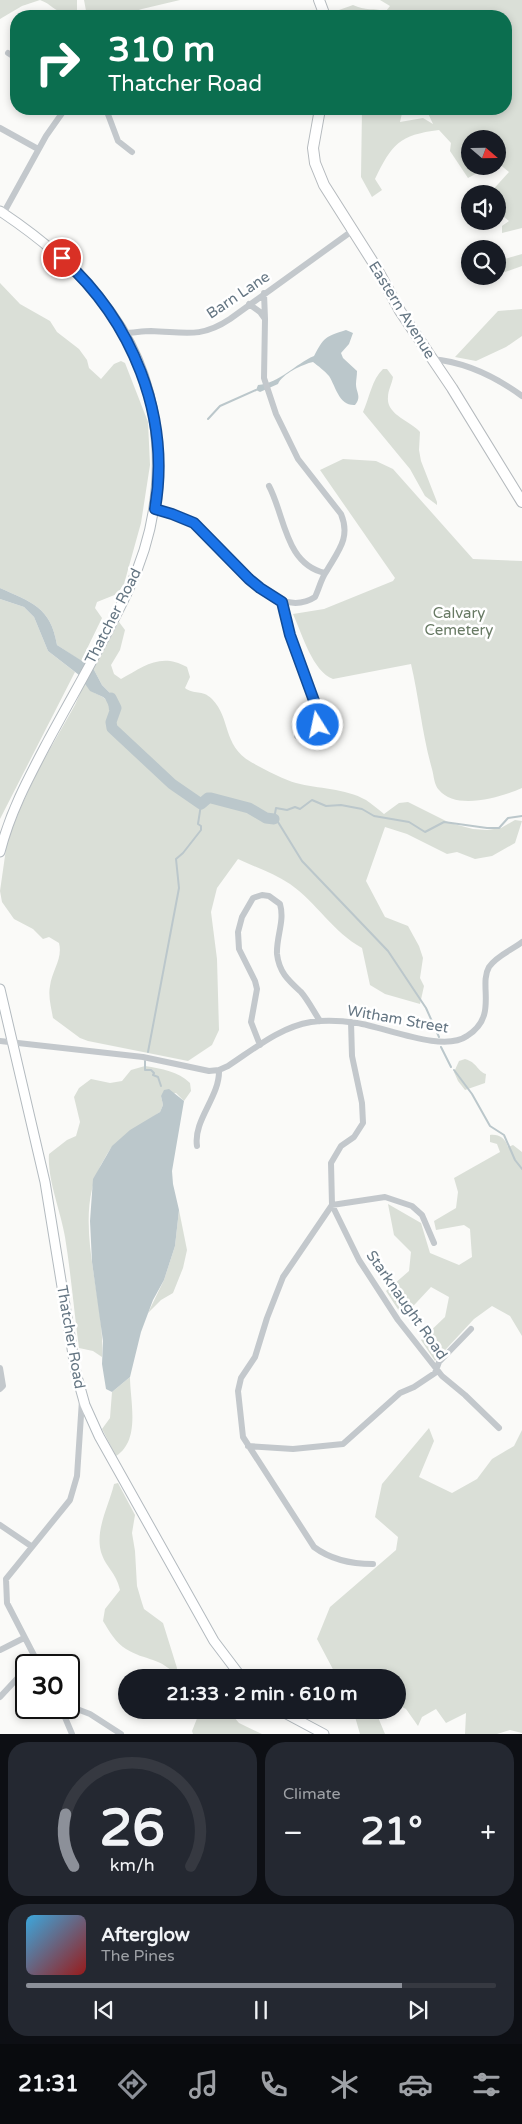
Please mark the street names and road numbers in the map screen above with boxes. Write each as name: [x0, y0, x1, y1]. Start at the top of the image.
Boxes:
street label: Eastern Avenue: [365, 258, 439, 362]
street label: Barn Lane: [203, 267, 273, 323]
street label: Thatcher Road: [81, 565, 145, 667]
street label: Witham Street: [346, 1001, 450, 1037]
street label: Starknaught Road: [363, 1247, 451, 1363]
street label: Thatcher Road: [53, 1284, 89, 1390]

